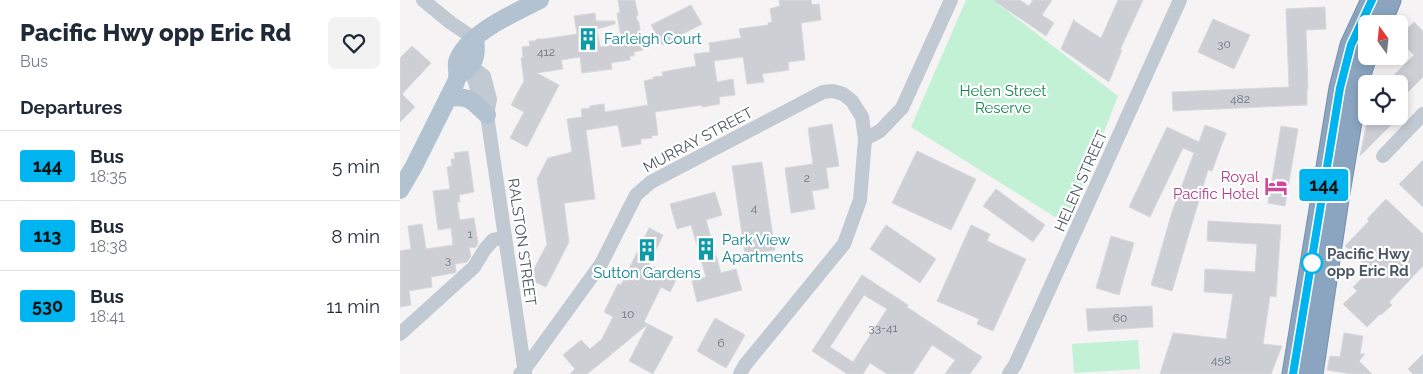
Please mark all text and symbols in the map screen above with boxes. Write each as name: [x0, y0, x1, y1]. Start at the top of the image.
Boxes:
north arrow: [1358, 15, 1408, 65]
map controls: [1358, 15, 1408, 125]
button: heart: [328, 17, 380, 69]
text: Pacific Hwy opp Eric Rd: [20, 18, 291, 47]
building icon: Farleigh Court: [575, 26, 601, 52]
place label: Farleigh Court: [604, 30, 702, 48]
house number: 30: [1217, 37, 1231, 51]
house number: 412: [537, 45, 555, 59]
text: Bus: [20, 52, 48, 71]
button: locate: [1358, 75, 1408, 125]
park label: Helen Street Reserve: [960, 82, 1046, 117]
house number: 482: [1230, 92, 1250, 106]
text: Departures: [20, 96, 122, 118]
street label: MURRAY STREET: [640, 104, 756, 176]
street label: HELEN STREET: [1051, 128, 1111, 234]
text: Bus: [90, 145, 124, 167]
text: 144: [33, 155, 62, 176]
text: 5 min: [332, 155, 380, 177]
text: 18:35: [90, 167, 127, 186]
place label: Royal Pacific Hotel: [1173, 168, 1260, 203]
line badge: 144: [1295, 169, 1353, 201]
house number: 2: [804, 171, 810, 185]
hotel icon: Royal Pacific Hotel: [1263, 173, 1289, 199]
text: 144: [1309, 174, 1339, 195]
street label: RALSTON STREET: [504, 177, 540, 307]
house number: 4: [751, 201, 758, 215]
text: Bus: [90, 215, 124, 237]
text: 113: [34, 225, 61, 246]
text: 8 min: [331, 225, 380, 247]
house number: 1: [467, 227, 473, 241]
place label: Park View Apartments: [722, 231, 803, 266]
building icon: Park View Apartments: [693, 236, 719, 262]
text: 18:38: [90, 237, 127, 256]
building icon: Sutton Gardens: [634, 237, 660, 263]
place label: Pacific Hwy opp Eric Rd: [1327, 245, 1410, 280]
marker: Pacific Hwy opp Eric Rd: [1301, 252, 1323, 274]
house number: 3: [445, 253, 451, 267]
place label: Sutton Gardens: [593, 264, 701, 282]
text: Bus: [90, 285, 124, 307]
text: 530: [32, 295, 63, 316]
text: 11 min: [326, 295, 380, 317]
text: 18:41: [90, 307, 125, 326]
house number: 10: [622, 307, 634, 321]
house number: 60: [1113, 311, 1127, 325]
house number: 33-41: [868, 321, 898, 335]
house number: 6: [717, 336, 725, 350]
house number: 458: [1211, 353, 1231, 367]

